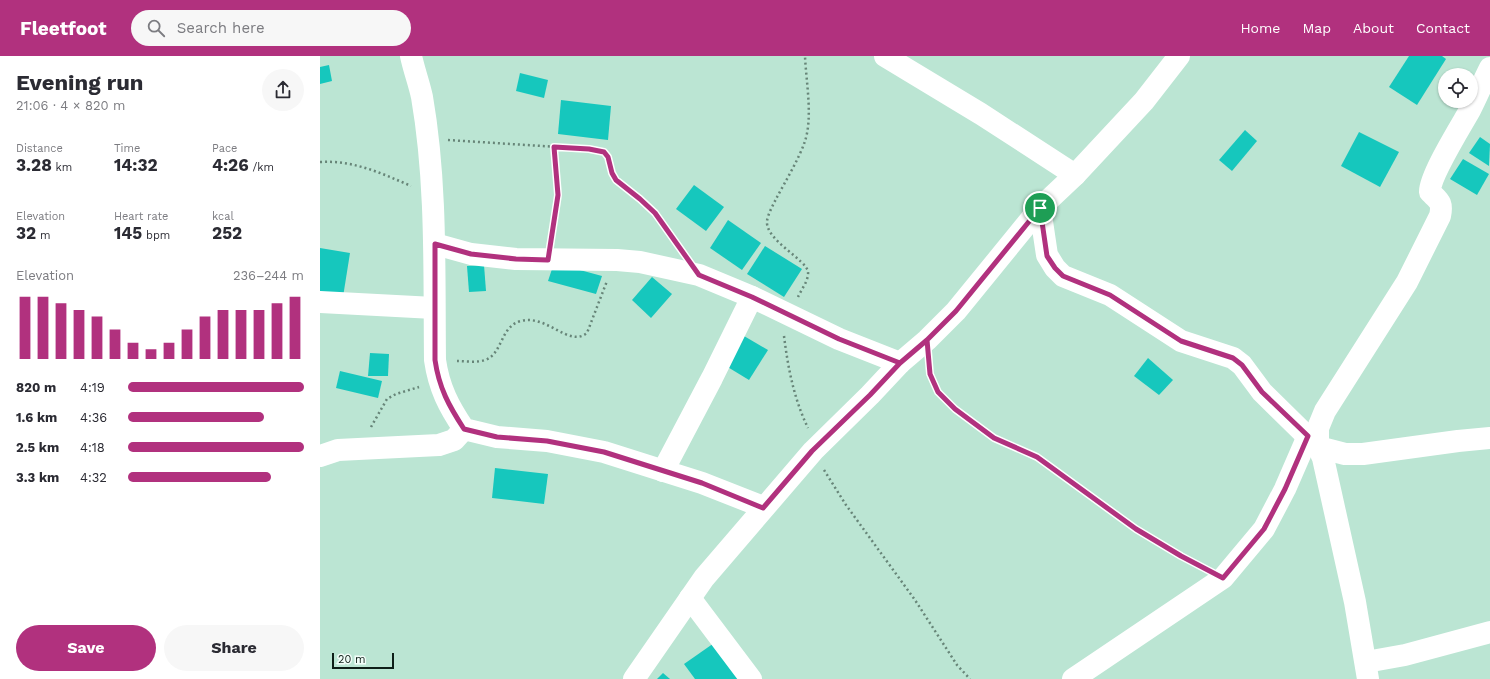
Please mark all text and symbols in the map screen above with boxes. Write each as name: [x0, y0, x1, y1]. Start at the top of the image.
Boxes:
search box: [131, 10, 411, 46]
text: Fleetfoot: [20, 17, 107, 40]
icon: search: [145, 17, 167, 39]
text: Search here: [177, 19, 265, 37]
text: Home: [1240, 20, 1280, 36]
text: Map: [1302, 20, 1331, 36]
text: About: [1353, 20, 1394, 36]
text: Contact: [1416, 20, 1470, 36]
map controls: [1438, 68, 1478, 108]
button: locate: [1438, 68, 1478, 108]
button: share: [262, 69, 304, 111]
text: Evening run: [16, 70, 144, 95]
text: 21:06 · 4 × 820 m: [16, 98, 125, 113]
text: Distance: [16, 142, 63, 155]
text: Time: [114, 142, 140, 155]
text: Pace: [212, 142, 237, 155]
text: 3.28: [16, 155, 52, 175]
text: 14:32: [114, 155, 158, 175]
text: 4:26: [212, 155, 249, 175]
text: km: [52, 161, 72, 174]
text: /km: [249, 161, 274, 174]
pin: [1023, 191, 1057, 225]
icon: arrive: [1029, 197, 1051, 219]
text: Elevation: [16, 210, 65, 223]
text: Heart rate: [114, 210, 168, 223]
text: kcal: [212, 210, 234, 223]
text: 32: [16, 223, 36, 243]
text: 145: [114, 223, 142, 243]
text: 252: [212, 223, 242, 243]
text: m: [36, 229, 50, 242]
text: bpm: [142, 229, 170, 242]
text: Elevation: [16, 268, 74, 283]
text: 236–244 m: [233, 268, 304, 283]
text: 820 m: [16, 380, 56, 395]
text: 4:19: [80, 380, 105, 395]
text: 1.6 km: [16, 410, 57, 425]
text: 4:36: [80, 410, 107, 425]
text: 2.5 km: [16, 440, 59, 455]
text: 4:18: [80, 440, 105, 455]
text: 3.3 km: [16, 470, 59, 485]
text: 4:32: [80, 470, 107, 485]
button: Save: [16, 625, 156, 671]
button: Share: [164, 625, 304, 671]
scale bar: [332, 651, 394, 670]
text: 20 m: [338, 653, 366, 666]

